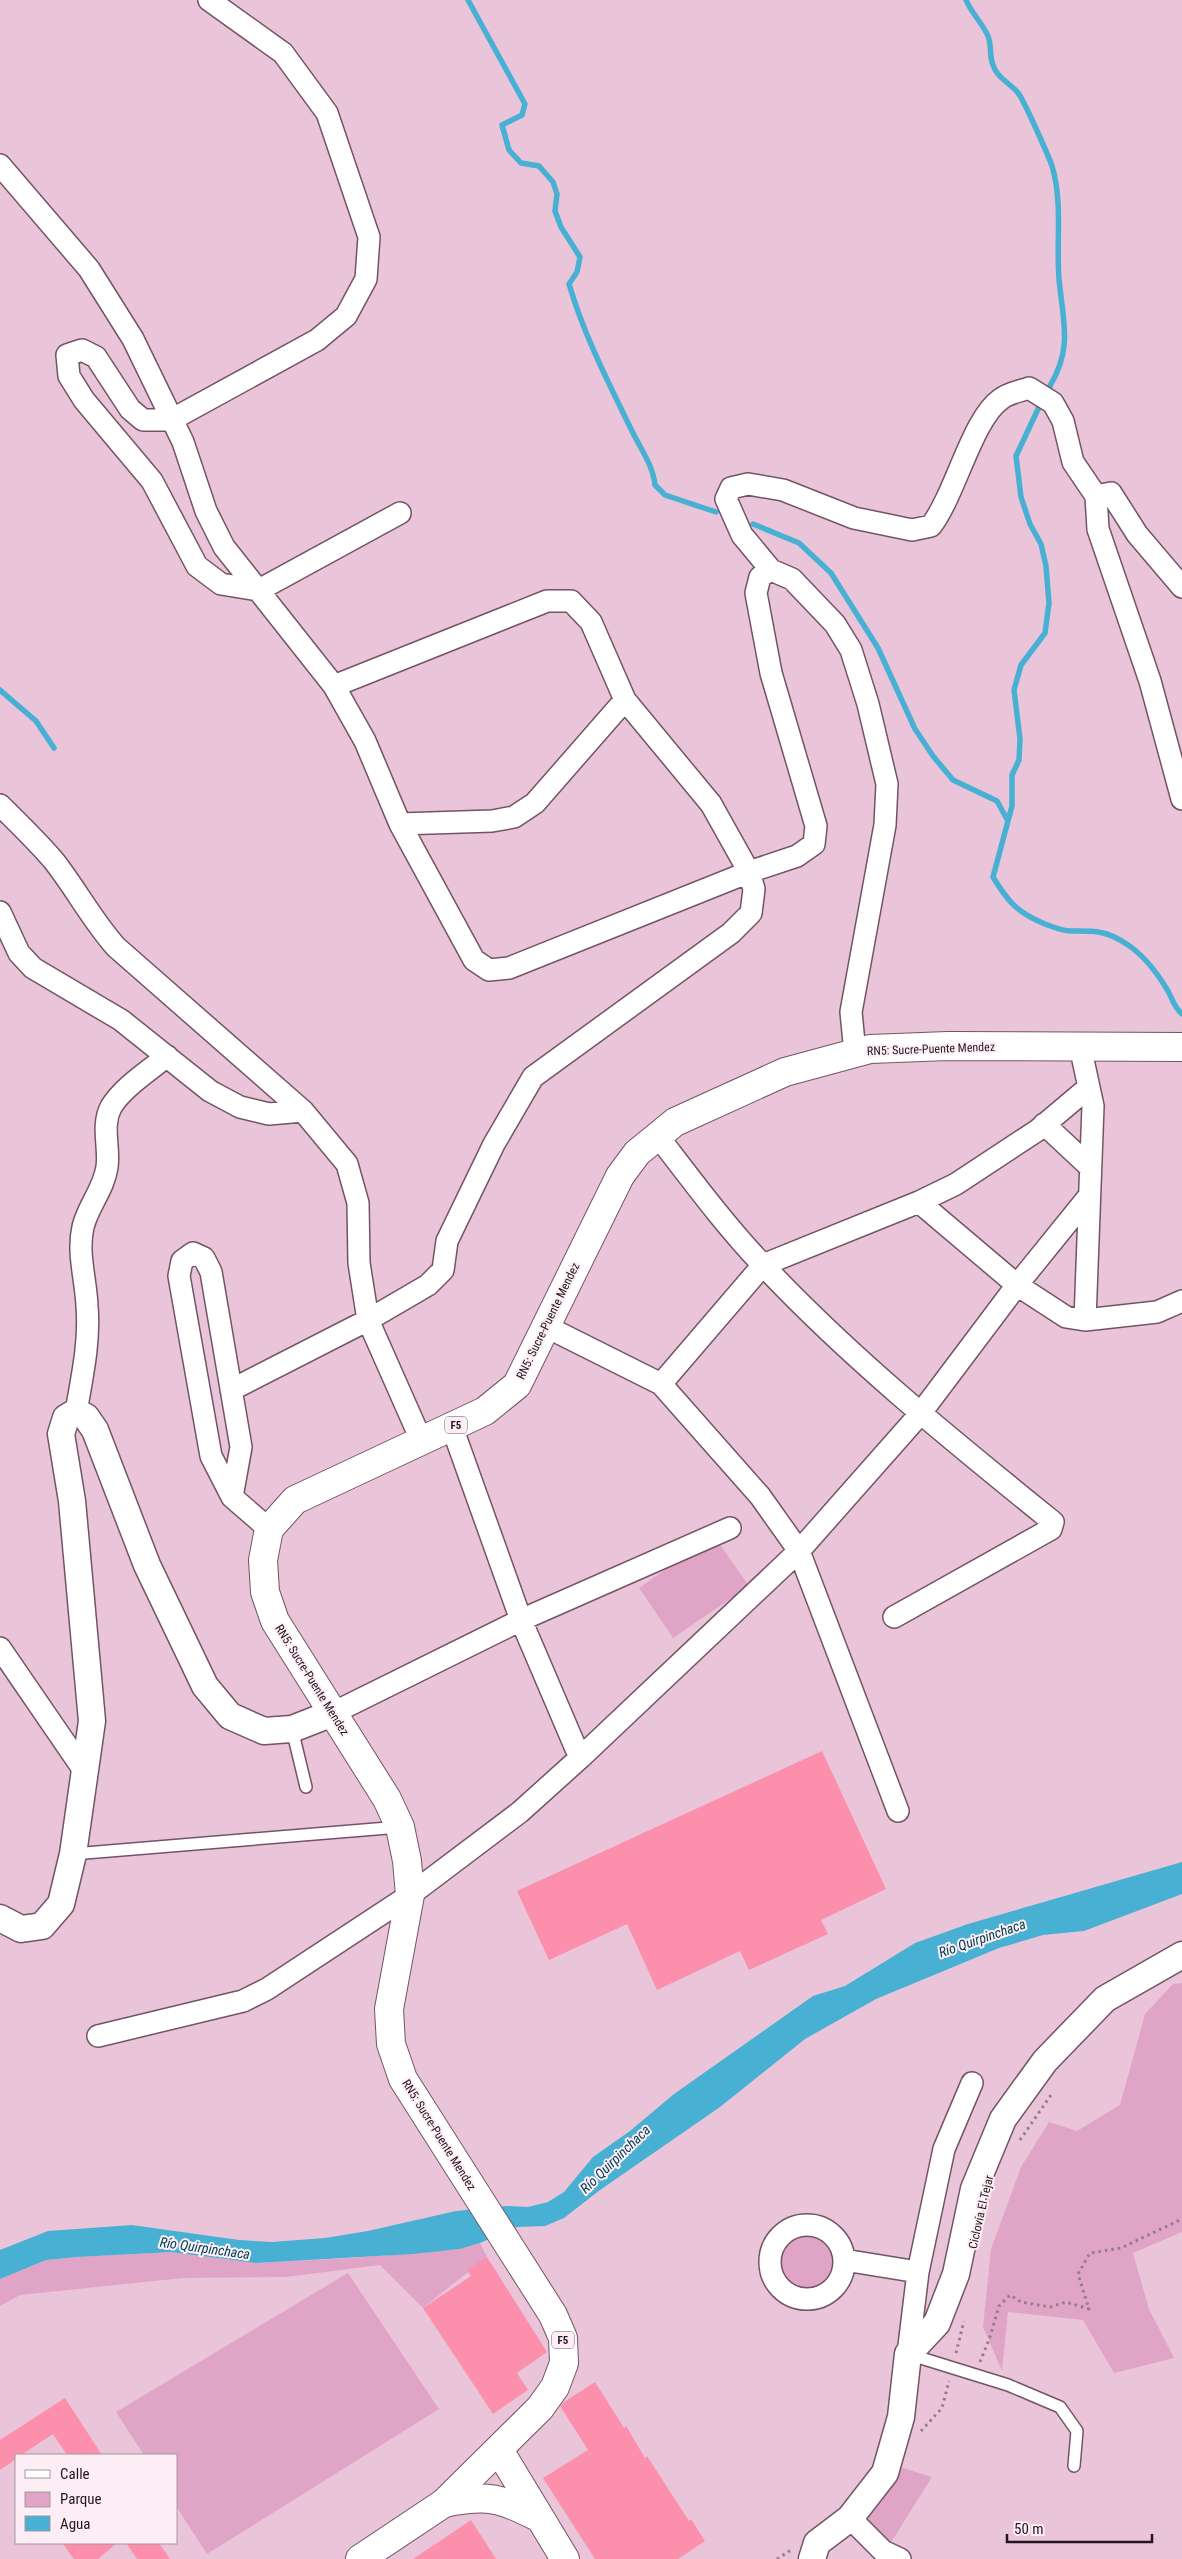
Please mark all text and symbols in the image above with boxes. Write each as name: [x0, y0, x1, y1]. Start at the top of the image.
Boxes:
street label: RN5: Sucre-Puente Mendez: [867, 1040, 995, 1058]
street label: RN5: Sucre-Puente Mendez: [514, 1260, 582, 1382]
road number: F5: [445, 1416, 467, 1434]
street label: RN5: Sucre-Puente Mendez: [272, 1622, 352, 1738]
water label: Río Quirpinchaca: [936, 1916, 1028, 1960]
street label: RN5: Sucre-Puente Mendez: [399, 2077, 479, 2193]
water label: Río Quirpinchaca: [577, 2122, 653, 2196]
street label: Ciclovía El Tejar: [966, 2174, 996, 2250]
water label: Río Quirpinchaca: [159, 2234, 251, 2262]
road number: F5: [552, 2332, 574, 2348]
legend: [15, 2454, 178, 2544]
text: Calle: [60, 2465, 90, 2483]
text: Parque: [60, 2490, 102, 2508]
scale bar: [1007, 2512, 1152, 2544]
text: Agua: [60, 2515, 90, 2533]
text: 50 m: [1014, 2520, 1044, 2538]

